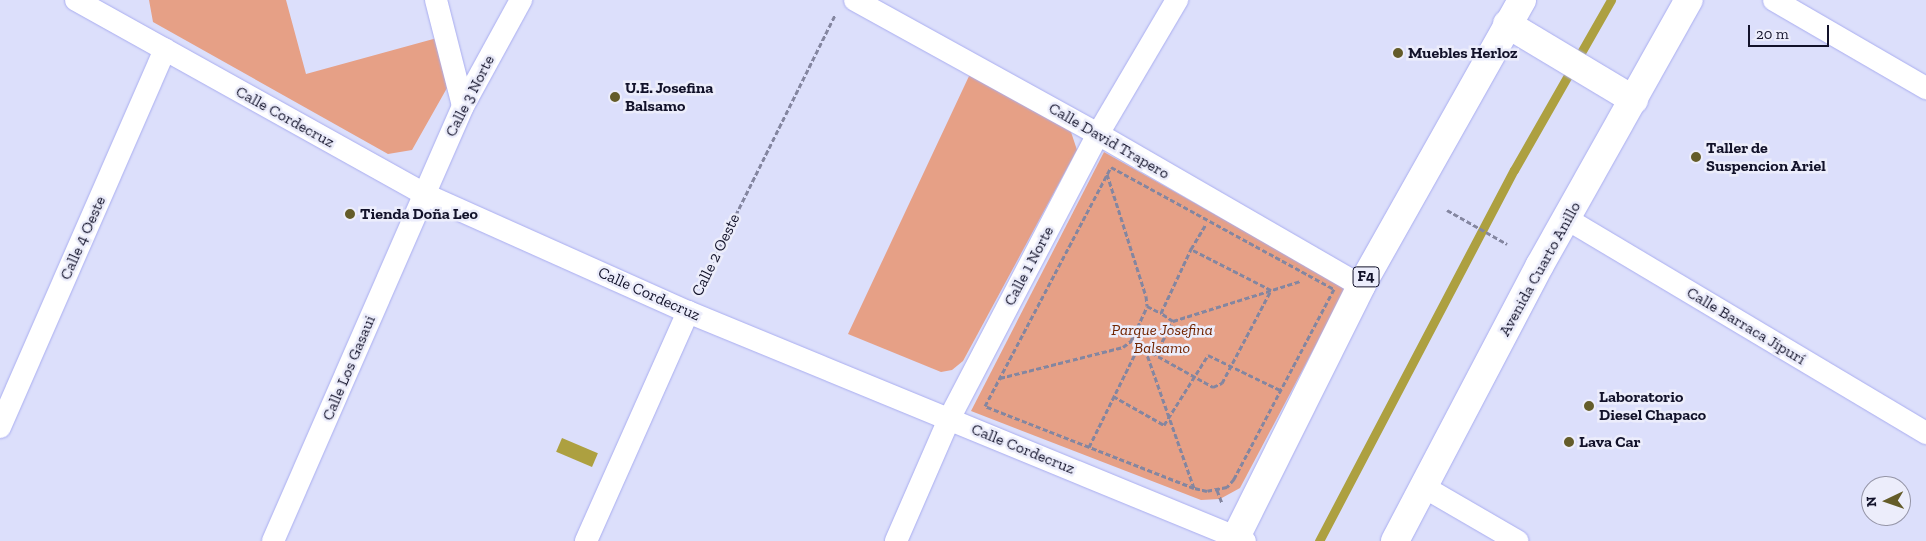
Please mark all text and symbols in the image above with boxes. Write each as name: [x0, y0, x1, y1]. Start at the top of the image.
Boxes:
scale bar: [1751, 15, 1832, 47]
text: 20 m: [1756, 25, 1789, 43]
place label: Muebles Herloz: [1408, 43, 1518, 63]
marker: Muebles Herloz: [1392, 47, 1404, 59]
street label: Calle 3 Norte: [441, 52, 499, 140]
place label: U.E. Josefina Balsamo: [625, 78, 714, 116]
street label: Calle Cordecruz: [232, 82, 338, 152]
marker: U.E. Josefina Balsamo: [609, 91, 621, 103]
street label: Calle David Trapero: [1045, 99, 1173, 183]
place label: Taller de Suspencion Ariel: [1706, 138, 1826, 176]
marker: Taller de Suspencion Ariel: [1690, 151, 1702, 163]
street label: Calle 4 Oeste: [56, 193, 110, 283]
street label: Avenida Cuarto Anillo: [1495, 198, 1585, 340]
place label: Tienda Doña Leo: [360, 204, 478, 224]
marker: Tienda Doña Leo: [344, 208, 356, 220]
street label: Calle 2 Oeste: [688, 211, 744, 299]
street label: Calle 1 Norte: [1000, 223, 1058, 309]
street label: Calle Cordecruz: [595, 263, 703, 325]
road number: F4: [1352, 264, 1380, 290]
street label: Calle Barraca Jipurí: [1683, 283, 1809, 369]
street label: Calle Los Gasaui: [318, 313, 380, 423]
park label: Parque Josefina Balsamo: [1111, 320, 1213, 358]
place label: Laboratorio Diesel Chapaco: [1599, 387, 1706, 425]
marker: Laboratorio Diesel Chapaco: [1583, 400, 1595, 412]
street label: Calle Cordecruz: [968, 420, 1078, 478]
place label: Lava Car: [1579, 432, 1641, 452]
marker: Lava Car: [1563, 436, 1575, 448]
north arrow: [1861, 476, 1911, 526]
text: N: [1863, 496, 1880, 508]

